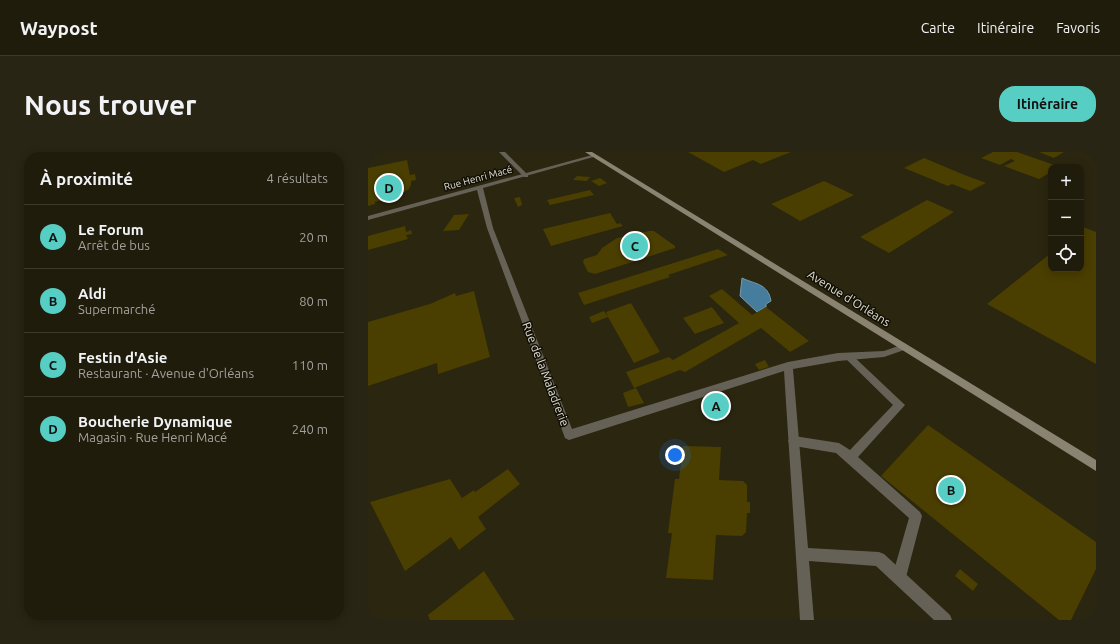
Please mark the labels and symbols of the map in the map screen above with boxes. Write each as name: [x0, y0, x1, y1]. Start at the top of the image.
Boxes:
street label: Rue Henri Macé: [443, 164, 513, 192]
pin: D: [376, 173, 402, 203]
pin: C: [622, 231, 648, 261]
street label: Avenue d'Orléans: [805, 267, 893, 329]
street label: Rue de la Maladrerie: [520, 320, 572, 428]
pin: A: [703, 391, 729, 421]
your location: [665, 445, 685, 465]
pin: B: [938, 475, 964, 505]

